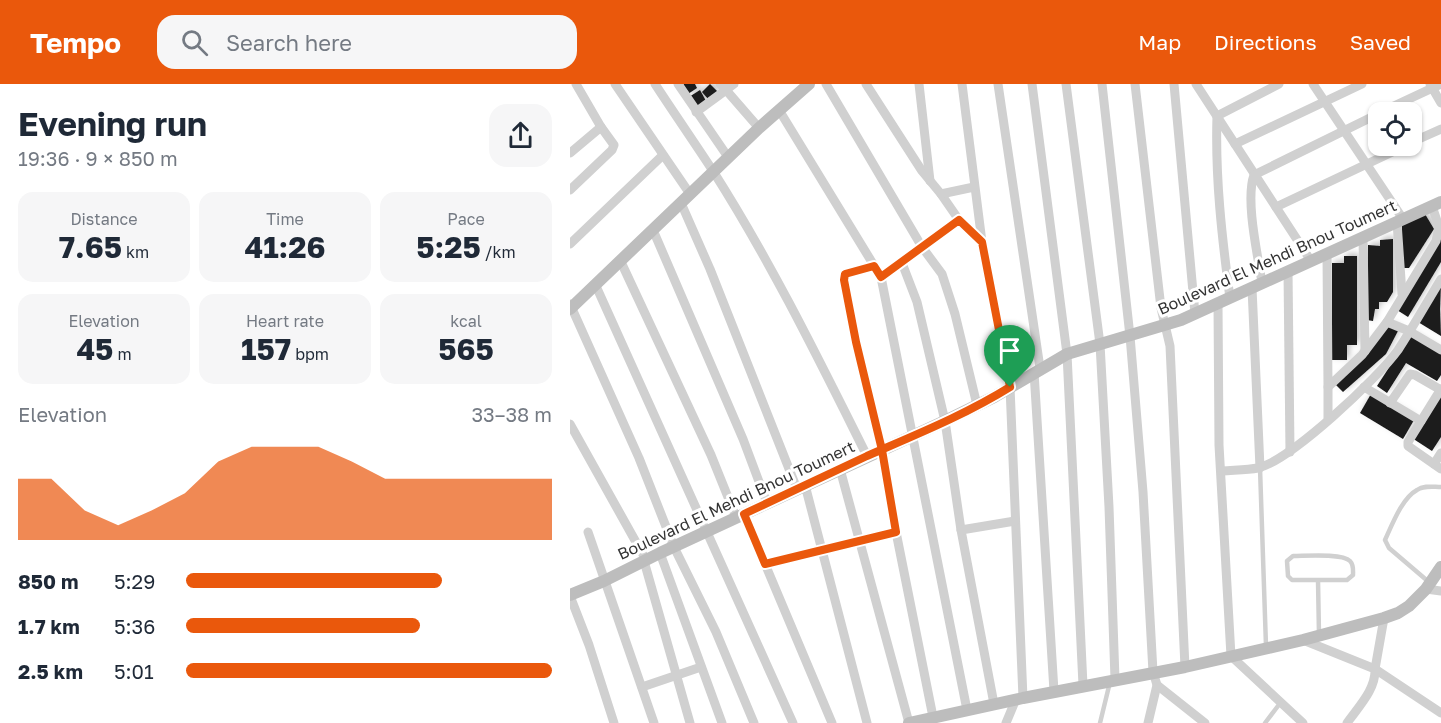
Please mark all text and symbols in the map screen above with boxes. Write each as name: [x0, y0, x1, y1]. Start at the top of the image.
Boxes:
search box: [157, 15, 577, 69]
text: Tempo: [30, 26, 121, 59]
icon: search: [178, 26, 211, 59]
text: Search here: [226, 29, 352, 56]
text: Map: [1138, 29, 1181, 55]
text: Directions: [1214, 29, 1317, 55]
text: Saved: [1350, 29, 1411, 55]
map controls: [1368, 102, 1422, 156]
button: locate: [1368, 102, 1422, 156]
text: Evening run: [18, 104, 207, 143]
button: share: [489, 104, 552, 167]
text: 19:36 · 9 × 850 m: [18, 146, 178, 170]
street label: Boulevard El Mehdi Bnou Toumert: [1155, 195, 1399, 319]
text: Distance: [70, 209, 138, 229]
text: Time: [266, 209, 304, 229]
text: Pace: [447, 209, 485, 229]
text: 7.65: [59, 229, 122, 265]
text: 41:26: [244, 229, 326, 265]
text: 5:25: [416, 229, 481, 265]
text: km: [122, 242, 149, 262]
text: /km: [481, 242, 516, 262]
text: Elevation: [68, 311, 140, 331]
text: Heart rate: [246, 311, 324, 331]
text: kcal: [450, 311, 482, 331]
pin: [984, 325, 1035, 387]
text: 45: [76, 331, 113, 367]
text: 157: [241, 331, 291, 367]
text: 565: [438, 331, 494, 367]
icon: arrive: [993, 334, 1026, 367]
text: m: [113, 344, 132, 364]
text: bpm: [291, 344, 329, 364]
text: Elevation: [18, 402, 107, 426]
text: 33–38 m: [471, 402, 552, 426]
street label: Boulevard El Mehdi Bnou Toumert: [614, 436, 858, 564]
text: 850 m: [18, 569, 79, 593]
text: 5:29: [114, 569, 155, 593]
text: 1.7 km: [18, 614, 80, 638]
text: 5:36: [114, 614, 155, 638]
text: 2.5 km: [18, 659, 83, 683]
text: 5:01: [114, 659, 154, 683]

